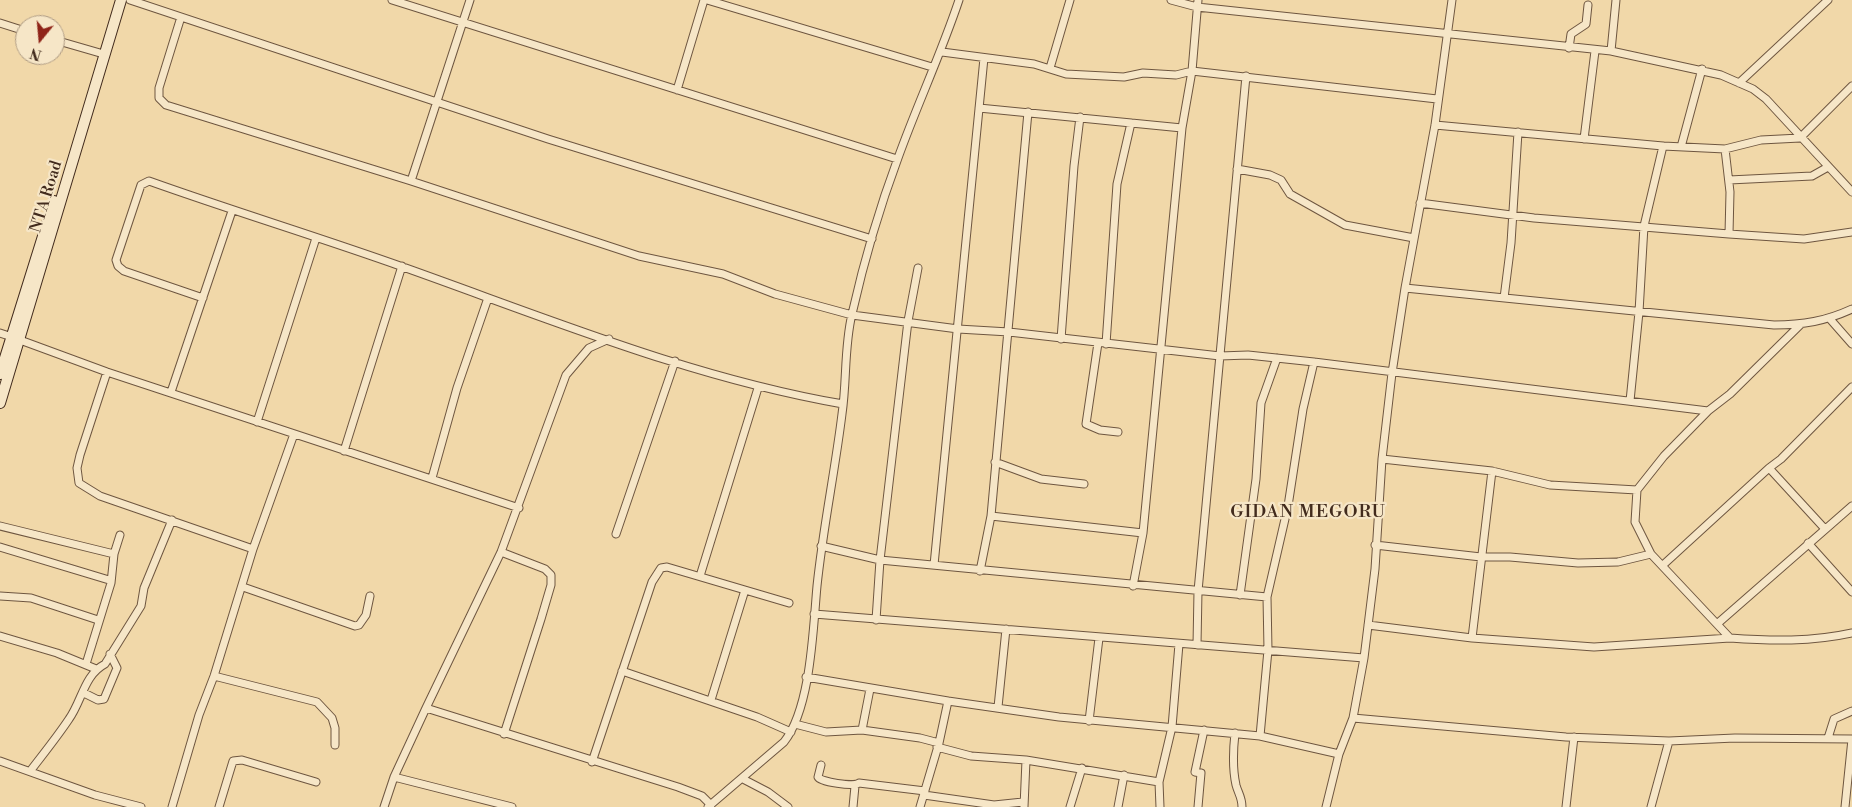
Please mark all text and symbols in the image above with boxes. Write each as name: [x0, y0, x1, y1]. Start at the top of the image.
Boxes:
north arrow: [15, 15, 65, 65]
text: N: [28, 43, 44, 64]
street label: NTA Road: [27, 159, 67, 235]
district label: GIDAN MEGORU: [1229, 502, 1387, 524]

